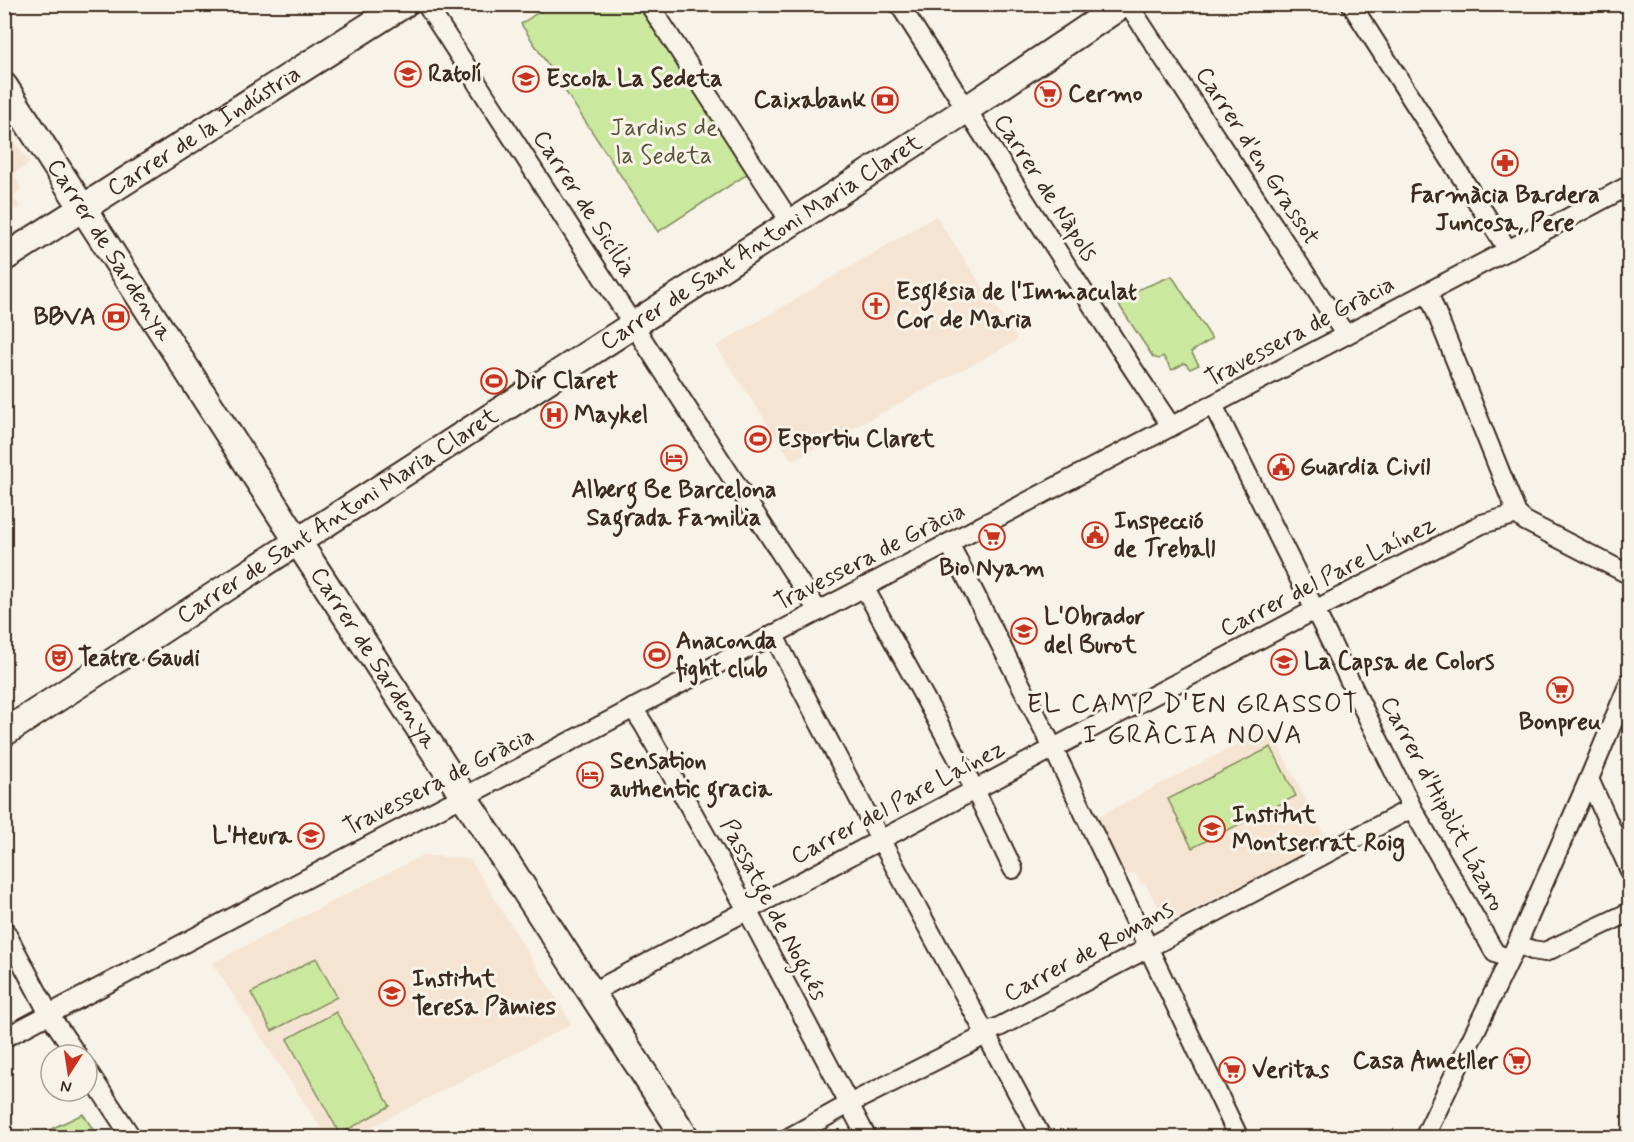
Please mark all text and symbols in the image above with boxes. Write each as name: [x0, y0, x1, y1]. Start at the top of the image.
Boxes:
street label: Carrer de la Indústria: [101, 58, 307, 204]
school or university icon: Ratolí: [393, 59, 423, 89]
place label: Ratolí: [428, 59, 482, 90]
street label: Carrer d'en Grassot: [1188, 61, 1326, 251]
school or university icon: Escola La Sedeta: [511, 64, 541, 94]
place label: Escola La Sedeta: [546, 64, 723, 95]
supermarket icon: Cermo: [1033, 79, 1063, 109]
place label: Cermo: [1068, 79, 1143, 110]
place label: Caixabank: [753, 85, 866, 116]
bank icon: Caixabank: [870, 85, 900, 115]
street label: Carrer de Nàpols: [986, 108, 1104, 268]
park label: Jardins de la Sedeta: [610, 113, 718, 172]
street label: Carrer de Sicília: [525, 125, 643, 283]
street label: Carrer de Sant Antoni Maria Claret: [594, 127, 928, 358]
pharmacy icon: Farmàcia Bardera Juncosa, Pere: [1490, 148, 1520, 178]
street label: Carrer de Sardenya: [39, 153, 180, 347]
place label: Farmàcia Bardera Juncosa, Pere: [1410, 180, 1600, 239]
street label: Travessera de Gràcia: [1200, 269, 1400, 395]
place label: Església de l'Immaculat Cor de Maria: [896, 277, 1137, 336]
church icon: Església de l'Immaculat Cor de Maria: [861, 291, 891, 321]
place label: BBVA: [33, 302, 96, 333]
bank icon: BBVA: [101, 302, 131, 332]
sports icon: Dir Claret: [479, 366, 509, 396]
place label: Dir Claret: [514, 366, 619, 397]
hospital icon: Maykel: [539, 400, 569, 430]
place label: Maykel: [574, 400, 648, 431]
street label: Carrer de Sant Antoni Maria Claret: [171, 401, 504, 631]
sports icon: Esportiu Claret: [743, 424, 773, 454]
place label: Esportiu Claret: [777, 424, 936, 455]
hotel icon: Alberg Be Barcelona Sagrada Familia: [659, 443, 689, 473]
public building icon: Guardia Civil: [1266, 452, 1296, 482]
place label: Guardia Civil: [1300, 452, 1431, 483]
place label: Alberg Be Barcelona Sagrada Familia: [571, 475, 777, 537]
street label: Travessera de Gràcia: [769, 495, 971, 619]
place label: Inspecció de Treball: [1114, 506, 1216, 565]
street label: Carrer del Pare Laínez: [1215, 509, 1441, 645]
public building icon: Inspecció de Treball: [1080, 520, 1110, 550]
supermarket icon: Bio Nyam: [977, 522, 1007, 552]
place label: Bio Nyam: [939, 553, 1045, 584]
street label: Carrer de Sardenya: [303, 561, 444, 755]
place label: L'Obrador del Burot: [1044, 602, 1145, 661]
school or university icon: L'Obrador del Burot: [1009, 616, 1039, 646]
place label: Anaconda fight club: [675, 626, 777, 686]
sports icon: Anaconda fight club: [642, 640, 672, 670]
theatre icon: Teatre Gaudi: [44, 643, 74, 673]
place label: Teatre Gaudi: [78, 643, 200, 674]
school or university icon: La Capsa de Colors: [1269, 647, 1299, 677]
place label: La Capsa de Colors: [1304, 647, 1495, 678]
supermarket icon: Bonpreu: [1545, 675, 1575, 705]
district label: EL CAMP D'EN GRASSOT I GRÀCIA NOVA: [1027, 687, 1360, 753]
street label: Carrer d'Hipòlit Lázaro: [1372, 691, 1512, 917]
place label: Bonpreu: [1519, 707, 1601, 738]
street label: Travessera de Gràcia: [338, 720, 540, 844]
street label: Carrer del Pare Laínez: [786, 733, 1010, 873]
place label: Sensation authentic gracia: [610, 746, 772, 808]
hotel icon: Sensation authentic gracia: [575, 760, 605, 790]
place label: Institut Montserrat Roig: [1232, 800, 1405, 862]
street label: Passatge de Nogués: [709, 814, 834, 1008]
school or university icon: Institut Montserrat Roig: [1197, 814, 1227, 844]
place label: L'Heura: [212, 821, 293, 852]
school or university icon: L'Heura: [296, 821, 326, 851]
street label: Carrer de Romans: [999, 894, 1179, 1010]
place label: Institut Teresa Pàmies: [412, 964, 556, 1023]
school or university icon: Institut Teresa Pàmies: [377, 978, 407, 1008]
north arrow: [39, 1043, 99, 1103]
place label: Casa Ametller: [1352, 1046, 1499, 1077]
supermarket icon: Casa Ametller: [1502, 1046, 1532, 1076]
supermarket icon: Veritas: [1217, 1055, 1247, 1085]
place label: Veritas: [1252, 1055, 1330, 1086]
text: N: [59, 1075, 74, 1098]

